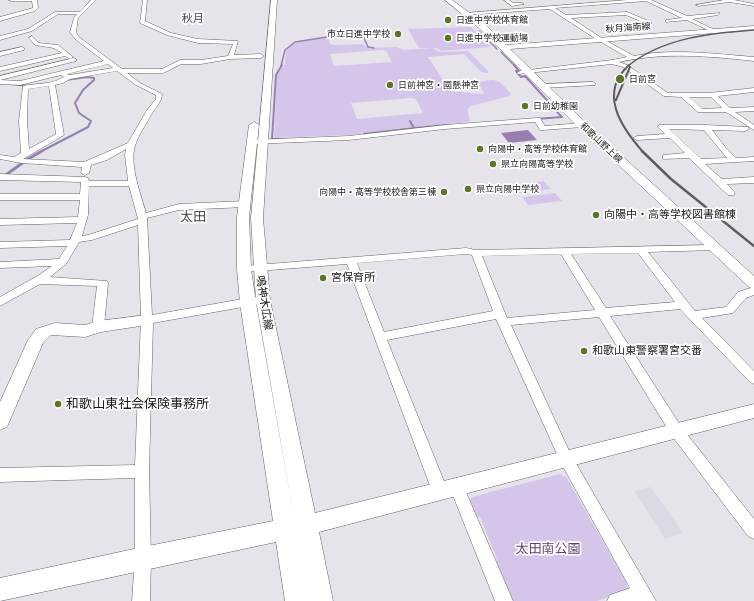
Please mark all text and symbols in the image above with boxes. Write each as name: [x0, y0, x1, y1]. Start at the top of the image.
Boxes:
district label: 秋月: [182, 12, 204, 26]
marker: 日進中学校体育館: [443, 15, 453, 25]
place label: 日進中学校体育館: [456, 15, 528, 25]
street label: 秋月海南線: [605, 21, 651, 35]
place label: 市立日進中学校: [327, 29, 390, 39]
marker: 市立日進中学校: [393, 29, 403, 39]
marker: 日進中学校運動場: [443, 33, 453, 43]
place label: 日進中学校運動場: [456, 33, 528, 43]
marker: 日前宮: [614, 73, 626, 85]
place label: 日前宮: [629, 74, 656, 84]
marker: 日前神宮・國懸神宮: [385, 80, 395, 90]
place label: 日前神宮・國懸神宮: [398, 80, 479, 90]
marker: 日前幼稚園: [520, 101, 530, 111]
place label: 日前幼稚園: [533, 101, 578, 111]
street label: 和歌山野上線: [578, 121, 624, 165]
marker: 向陽中・高等学校体育館: [475, 144, 485, 154]
place label: 向陽中・高等学校体育館: [488, 144, 587, 154]
marker: 県立向陽高等学校: [488, 159, 498, 169]
place label: 県立向陽高等学校: [501, 159, 573, 169]
marker: 県立向陽中学校: [463, 184, 473, 194]
place label: 県立向陽中学校: [476, 184, 539, 194]
place label: 向陽中・高等学校校舎第三棟: [319, 187, 436, 197]
marker: 向陽中・高等学校校舎第三棟: [439, 187, 449, 197]
place label: 向陽中・高等学校図書館棟: [604, 208, 736, 222]
district label: 太田: [180, 209, 206, 225]
marker: 向陽中・高等学校図書館棟: [591, 210, 601, 220]
place label: 宮保育所: [331, 271, 375, 285]
marker: 宮保育所: [318, 273, 328, 283]
street label: 鳴神木広線: [253, 275, 275, 331]
place label: 和歌山東警察署宮交番: [592, 344, 702, 358]
marker: 和歌山東警察署宮交番: [579, 346, 589, 356]
place label: 和歌山東社会保険事務所: [66, 396, 209, 412]
marker: 和歌山東社会保険事務所: [53, 399, 63, 409]
park label: 太田南公園: [516, 541, 580, 557]

